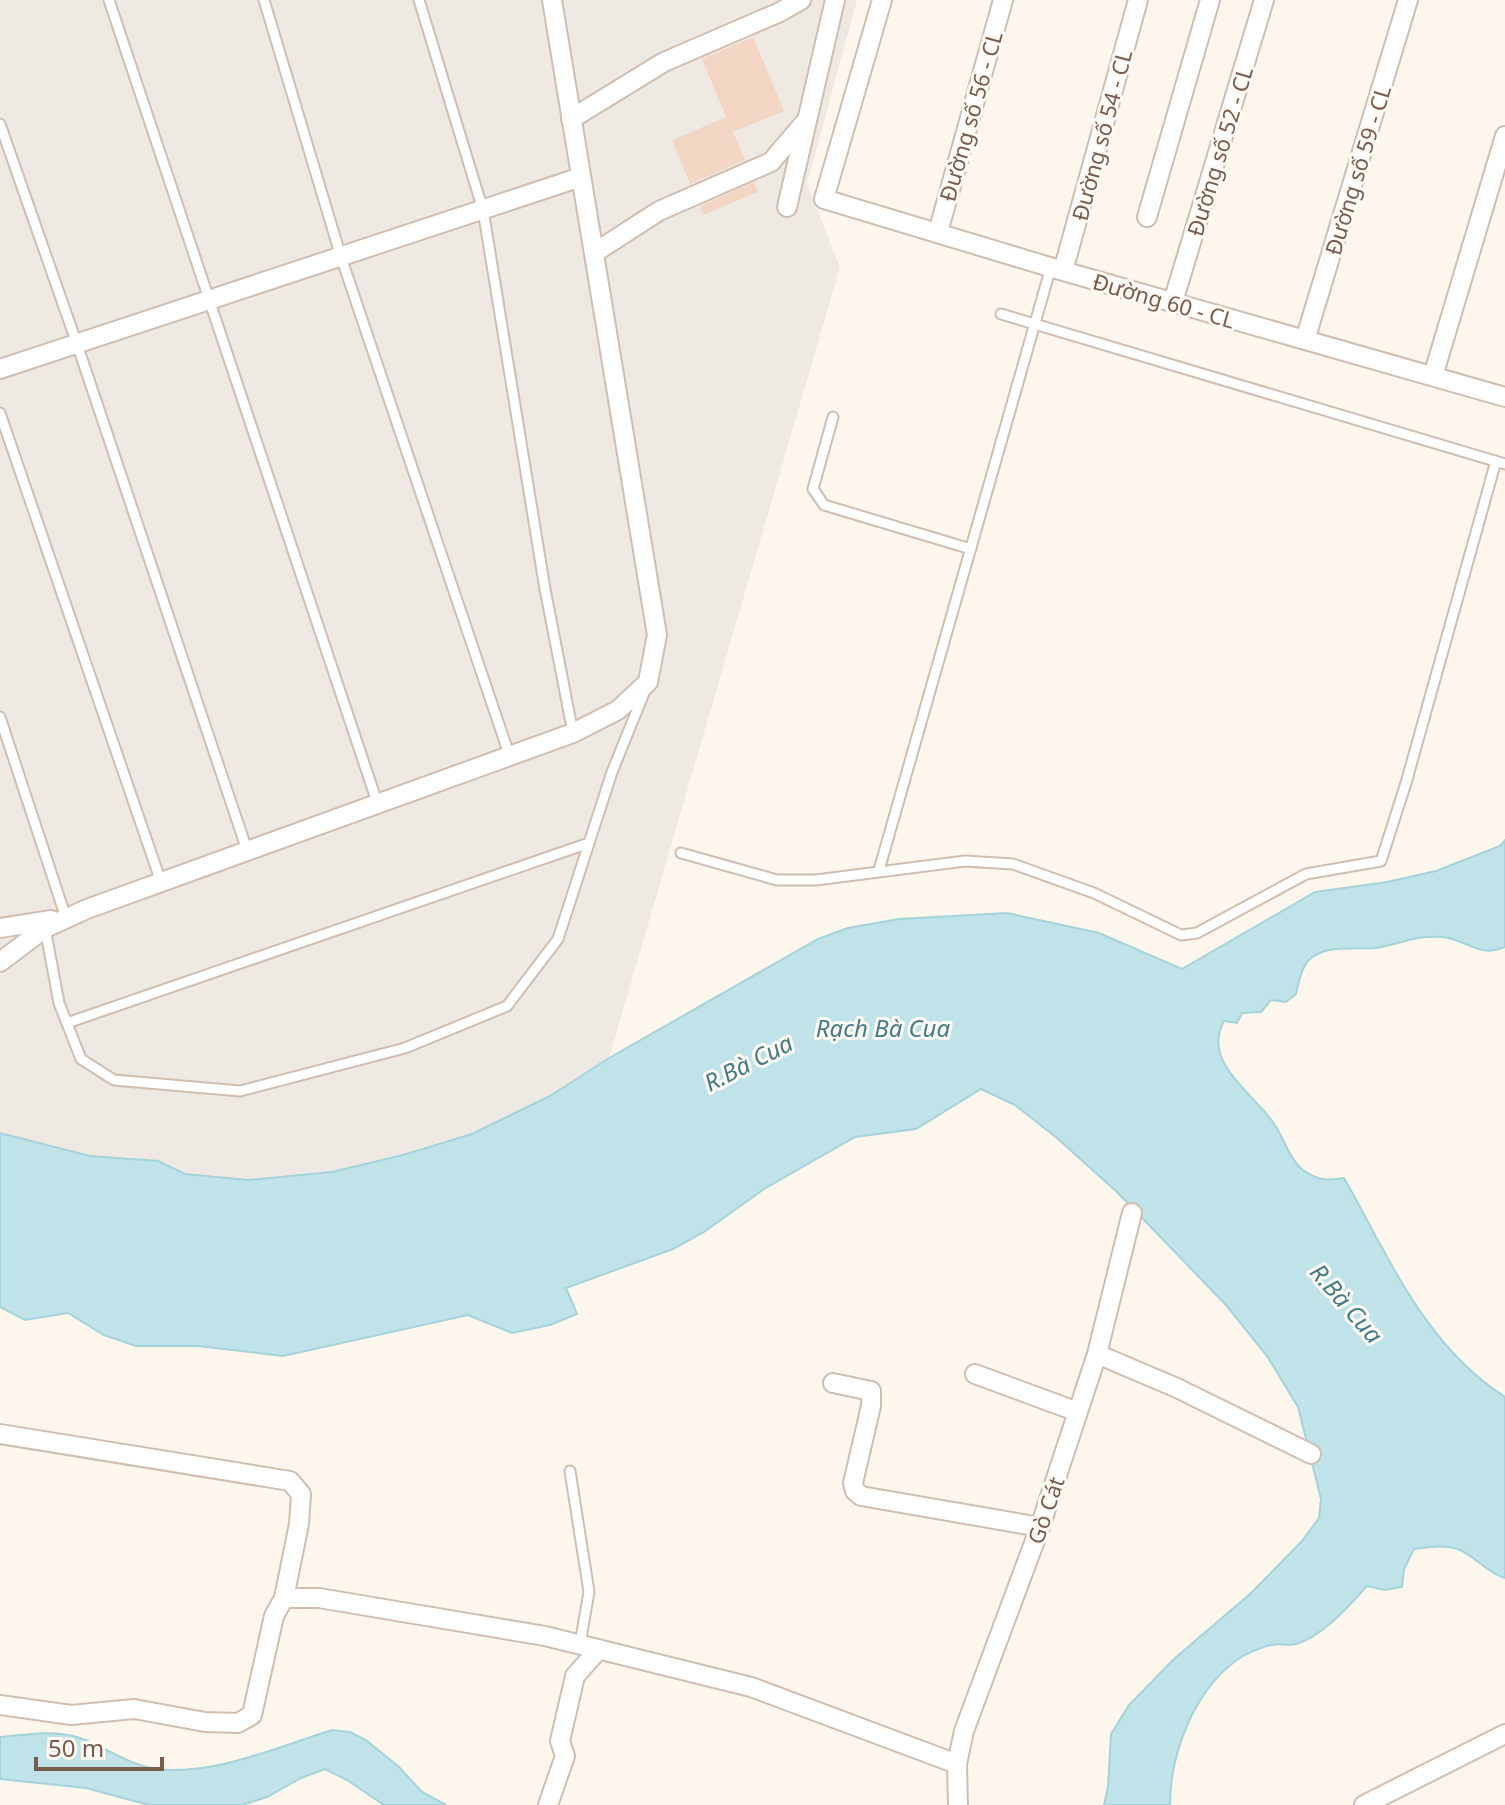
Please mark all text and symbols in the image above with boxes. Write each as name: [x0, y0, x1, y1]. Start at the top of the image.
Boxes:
street label: Đường số 56 - CL: [931, 27, 1009, 205]
street label: Đường số 54 - CL: [1064, 46, 1138, 224]
street label: Đường số 52 - CL: [1179, 62, 1259, 240]
street label: Đường số 59 - CL: [1317, 81, 1397, 259]
street label: Đường 60 - CL: [1089, 265, 1239, 335]
water label: Rạch Bà Cua: [816, 1011, 951, 1044]
water label: R.Bà Cua: [698, 1025, 798, 1098]
water label: R.Bà Cua: [1303, 1256, 1391, 1350]
street label: Gò Cát: [1020, 1472, 1070, 1548]
scale bar: [36, 1721, 162, 1771]
text: 50 m: [48, 1731, 104, 1764]

